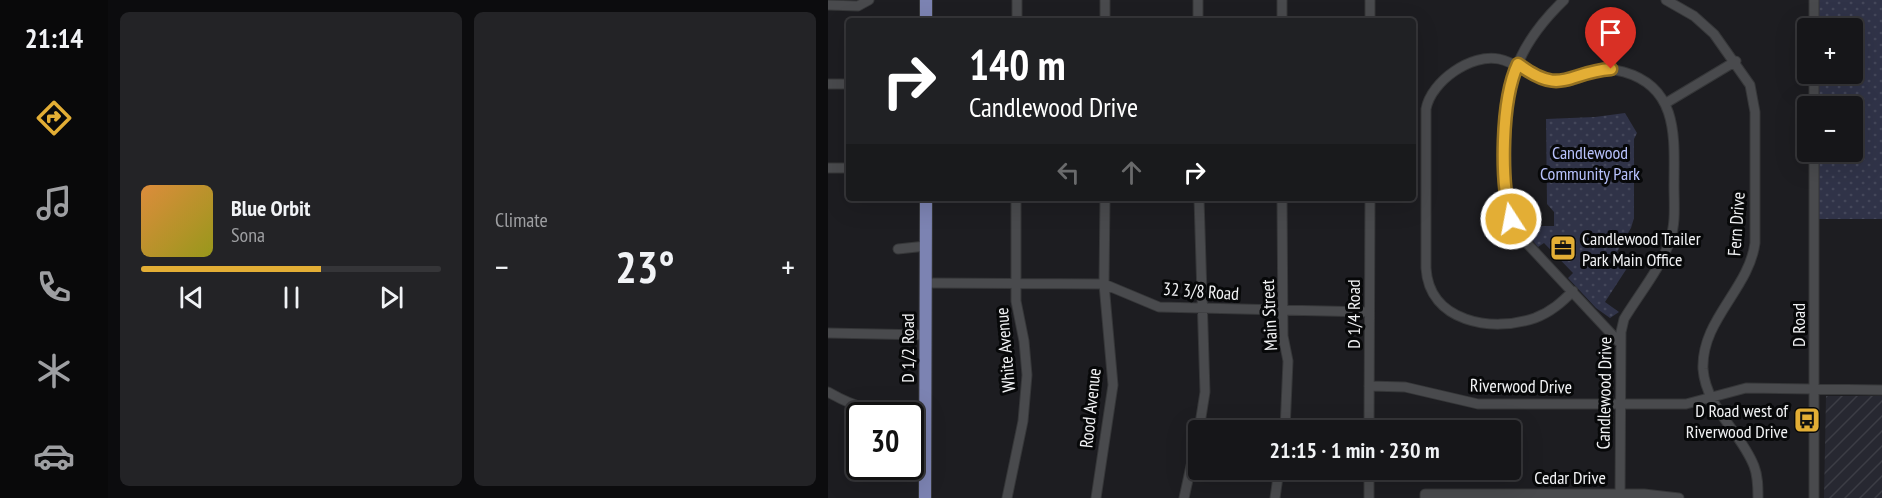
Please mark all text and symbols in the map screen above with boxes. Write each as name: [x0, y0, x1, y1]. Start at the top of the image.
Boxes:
pin: [1585, 7, 1636, 69]
icon: arrive: [1594, 16, 1627, 49]
map controls: [1797, 18, 1863, 162]
button: +: [1797, 18, 1863, 84]
text: 21:14: [25, 21, 83, 55]
text: 140 m: [969, 37, 1066, 92]
icon: right: [870, 42, 948, 120]
text: Candlewood Drive: [969, 90, 1138, 124]
button: −: [1797, 96, 1863, 162]
icon: directions: [33, 97, 75, 139]
park label: Candlewood Community Park: [1540, 141, 1640, 185]
icon: left: [1052, 156, 1085, 189]
icon: ahead: [1115, 156, 1148, 189]
icon: right: [1178, 156, 1211, 189]
icon: music: [33, 182, 75, 224]
position arrow: [1479, 187, 1543, 251]
street label: Fern Drive: [1722, 191, 1750, 257]
text: Blue Orbit: [231, 194, 310, 222]
text: Climate: [495, 207, 548, 233]
text: Sona: [231, 222, 265, 248]
place label: Candlewood Trailer Park Main Office: [1582, 227, 1701, 271]
office icon: Candlewood Trailer Park Main Office: [1548, 233, 1578, 263]
text: 23°: [615, 237, 675, 295]
text: −: [495, 245, 509, 288]
text: +: [781, 245, 795, 288]
icon: phone: [33, 266, 75, 308]
street label: 32 3/8 Road: [1162, 277, 1240, 305]
street label: Main Street: [1256, 279, 1282, 351]
street label: D 1/4 Road: [1342, 279, 1365, 349]
icon: previous: [175, 281, 208, 314]
icon: pause: [275, 281, 308, 314]
icon: next: [375, 281, 408, 314]
street label: D Road: [1787, 303, 1810, 347]
street label: White Avenue: [990, 307, 1020, 393]
street label: D 1/2 Road: [896, 313, 919, 383]
street label: Candlewood Drive: [1592, 336, 1616, 450]
icon: climate: [33, 350, 75, 392]
street label: Rood Avenue: [1074, 367, 1106, 449]
street label: Riverwood Drive: [1470, 374, 1572, 398]
place label: D Road west of Riverwood Drive: [1686, 399, 1789, 443]
speed limit sign: 30: [846, 402, 924, 480]
bus stop icon: D Road west of Riverwood Drive: [1792, 405, 1822, 435]
icon: car: [33, 435, 75, 477]
text: 21:15 · 1 min · 230 m: [1269, 436, 1440, 464]
street label: Cedar Drive: [1534, 466, 1606, 489]

